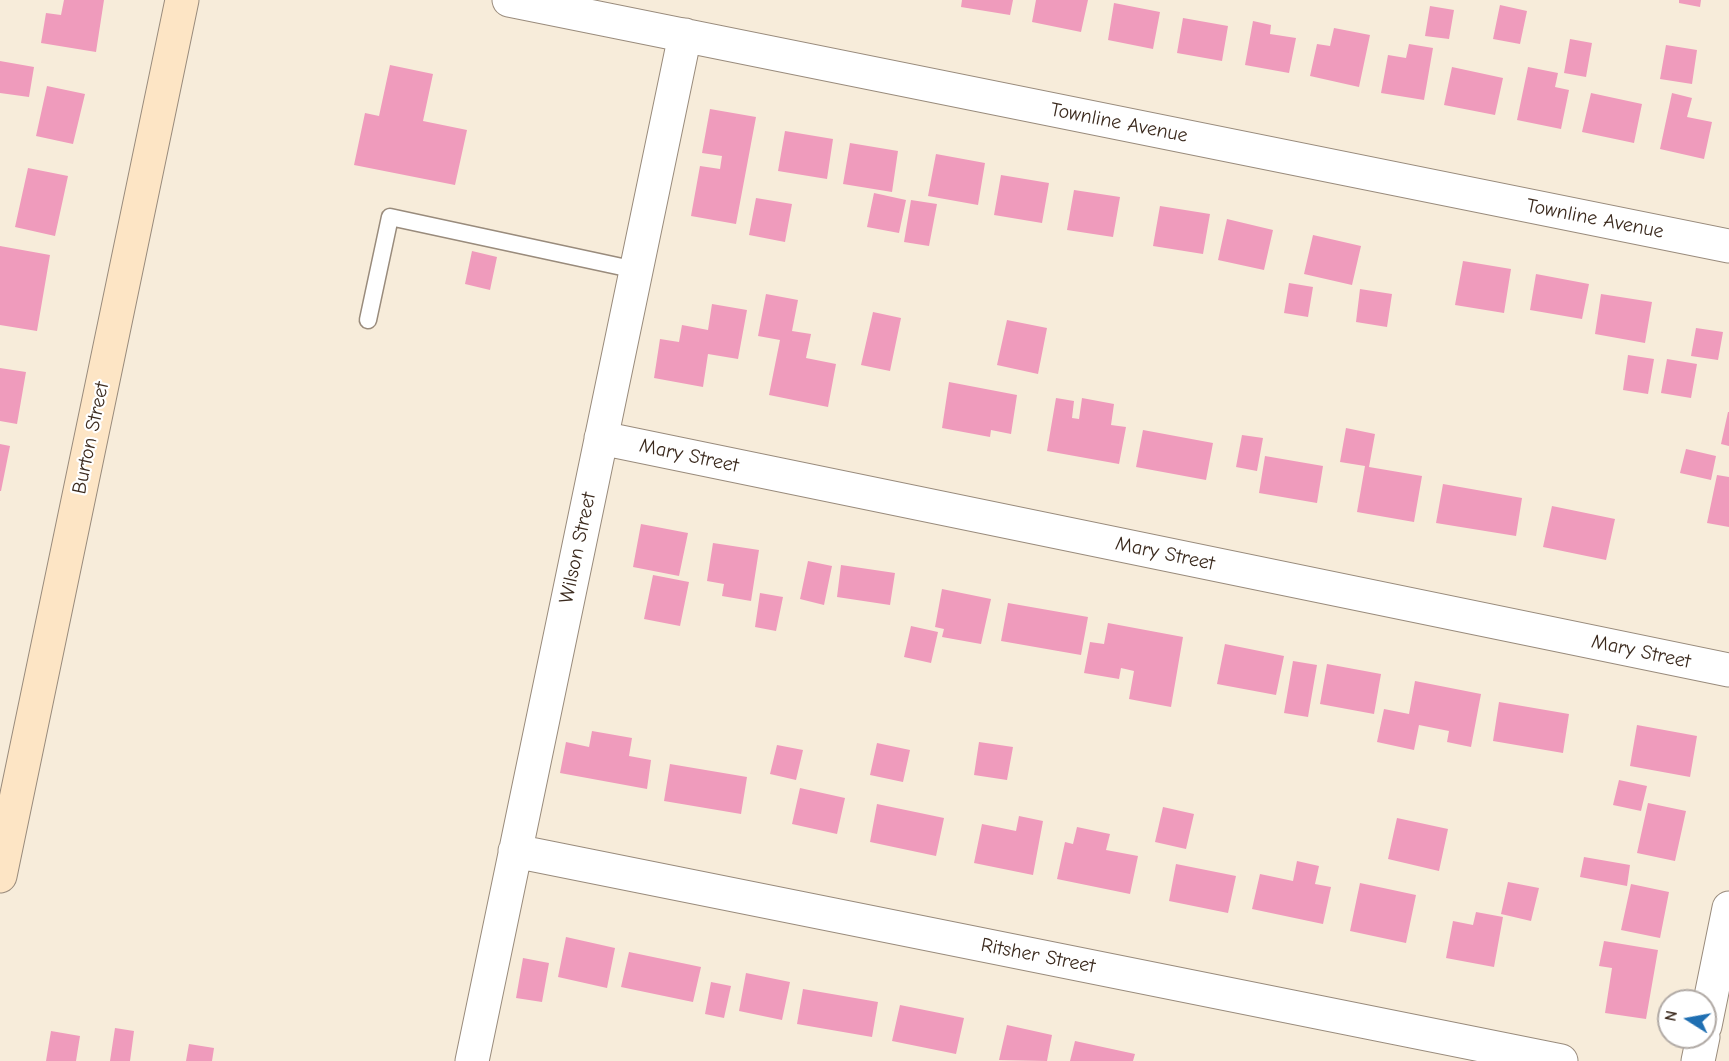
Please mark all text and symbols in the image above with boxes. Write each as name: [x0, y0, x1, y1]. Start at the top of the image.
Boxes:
street label: Townline Avenue: [1048, 98, 1190, 148]
street label: Townline Avenue: [1524, 194, 1666, 244]
street label: Burton Street: [67, 380, 115, 496]
street label: Mary Street: [637, 434, 741, 478]
street label: Wilson Street: [555, 490, 601, 606]
street label: Mary Street: [1113, 532, 1217, 576]
street label: Mary Street: [1589, 630, 1693, 674]
street label: Ritsher Street: [979, 933, 1097, 979]
north arrow: [1657, 989, 1717, 1049]
text: N: [1661, 1009, 1681, 1023]

